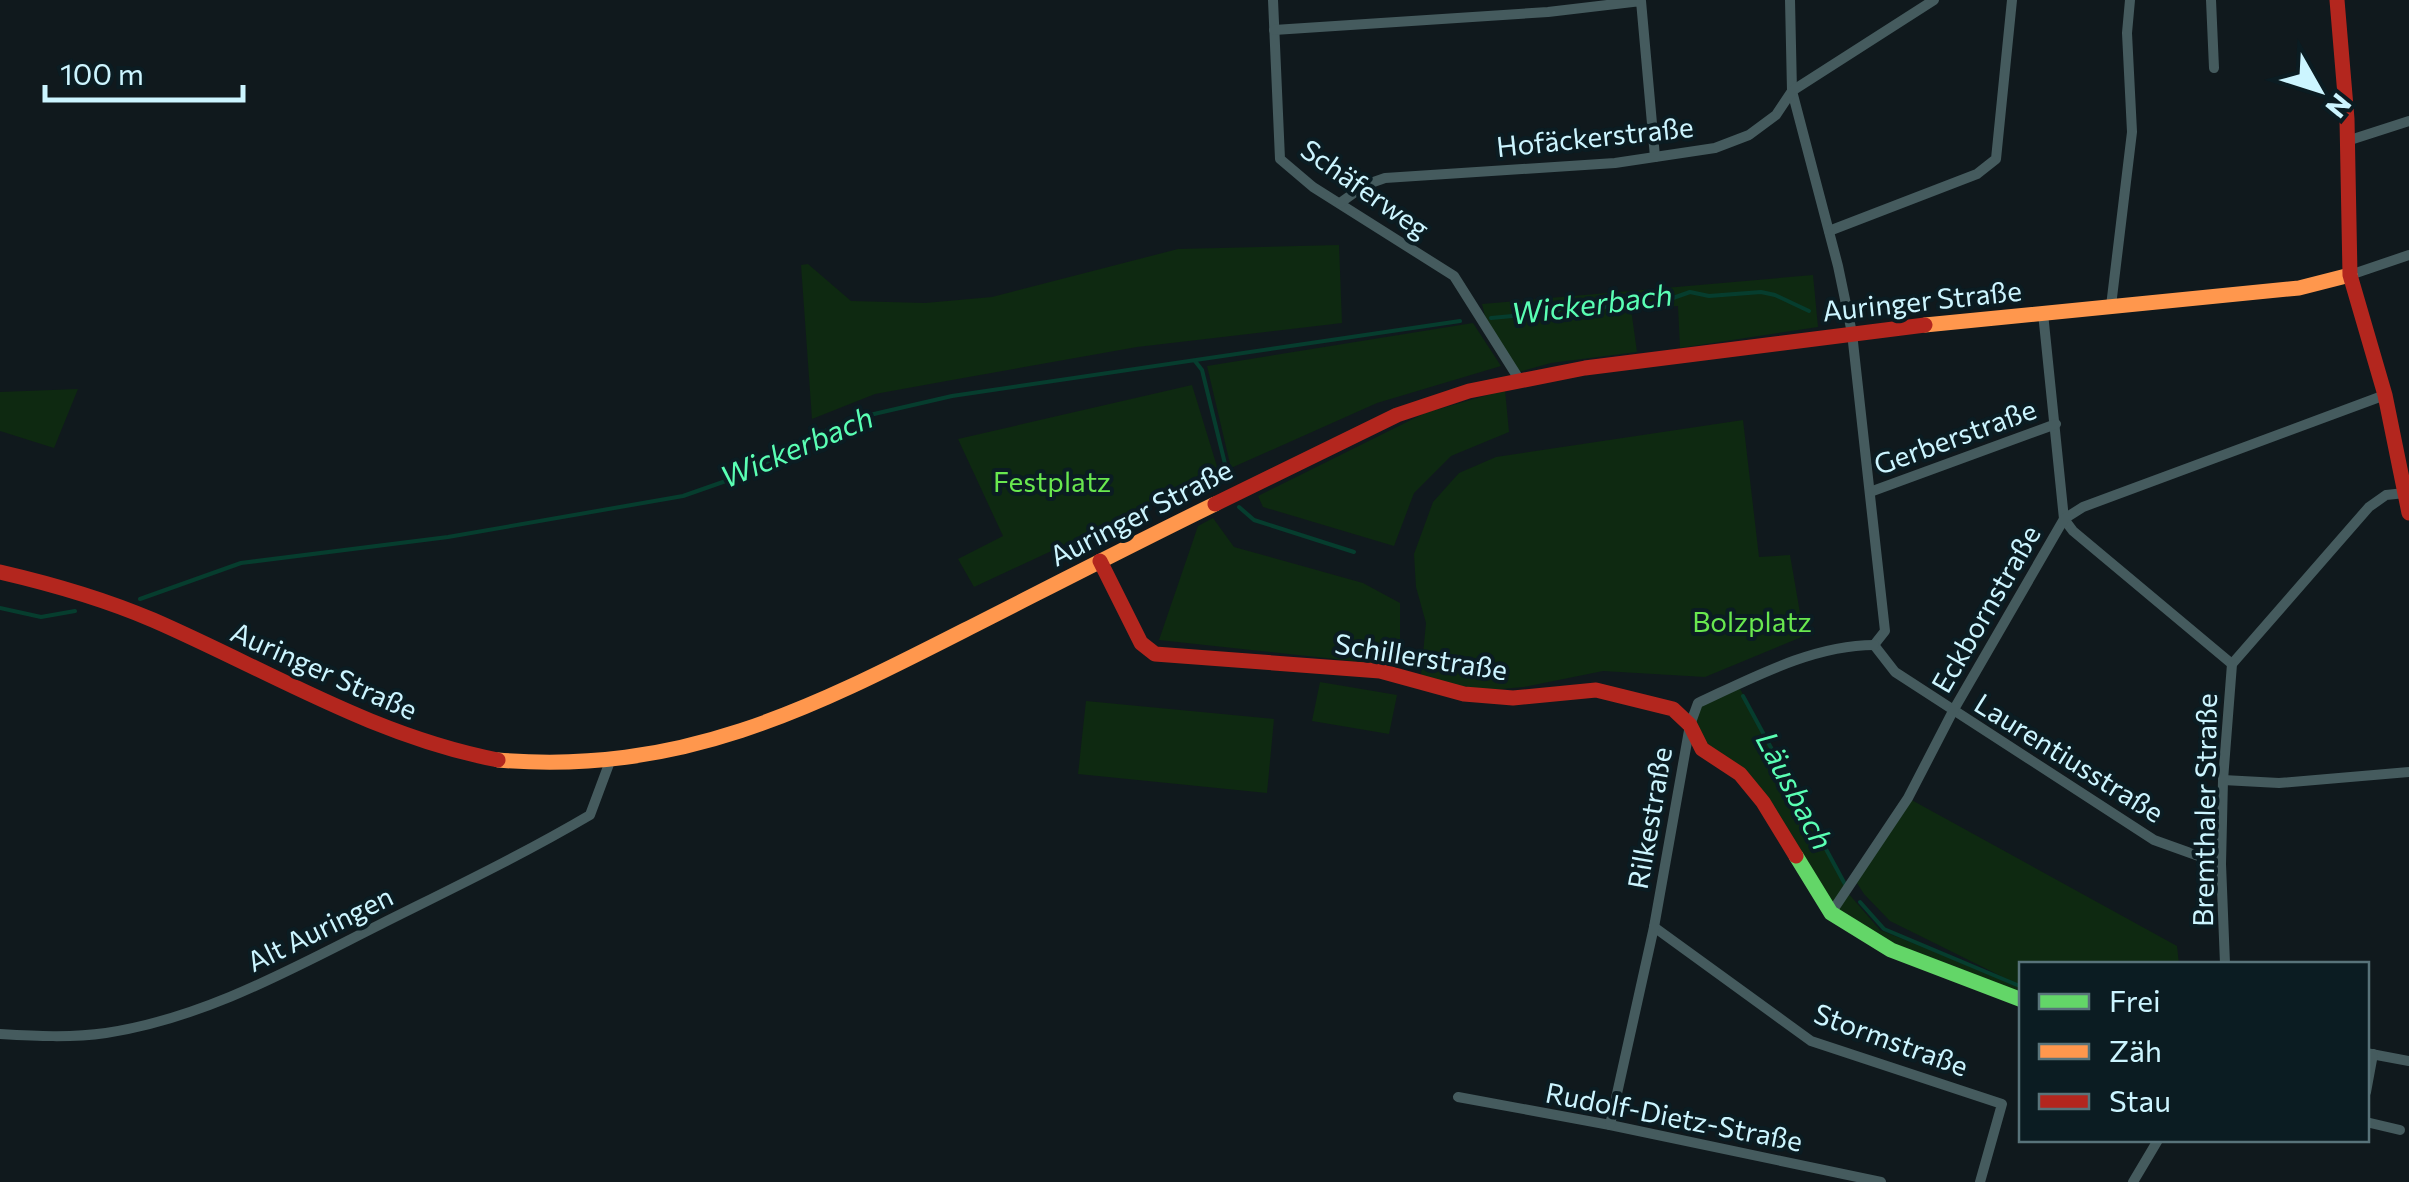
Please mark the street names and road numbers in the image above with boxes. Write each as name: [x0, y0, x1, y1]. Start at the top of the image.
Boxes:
street label: Hofäckerstraße: [1495, 109, 1695, 163]
street label: Schäferweg: [1295, 132, 1436, 245]
street label: Auringer Straße: [1821, 273, 2023, 327]
street label: Gerberstraße: [1869, 391, 2040, 481]
street label: Auringer Straße: [1044, 452, 1237, 573]
street label: Eckbornstraße: [1924, 519, 2047, 698]
street label: Auringer Straße: [226, 614, 423, 726]
street label: Schillerstraße: [1332, 626, 1510, 686]
street label: Laurentiusstraße: [1969, 685, 2170, 829]
street label: Bremthaler Straße: [2185, 693, 2223, 927]
street label: Rilkestraße: [1620, 744, 1678, 892]
street label: Alt Auringen: [241, 878, 398, 978]
street label: Stormstraße: [1810, 996, 1973, 1083]
street label: Rudolf-Dietz-Straße: [1543, 1074, 1806, 1158]

